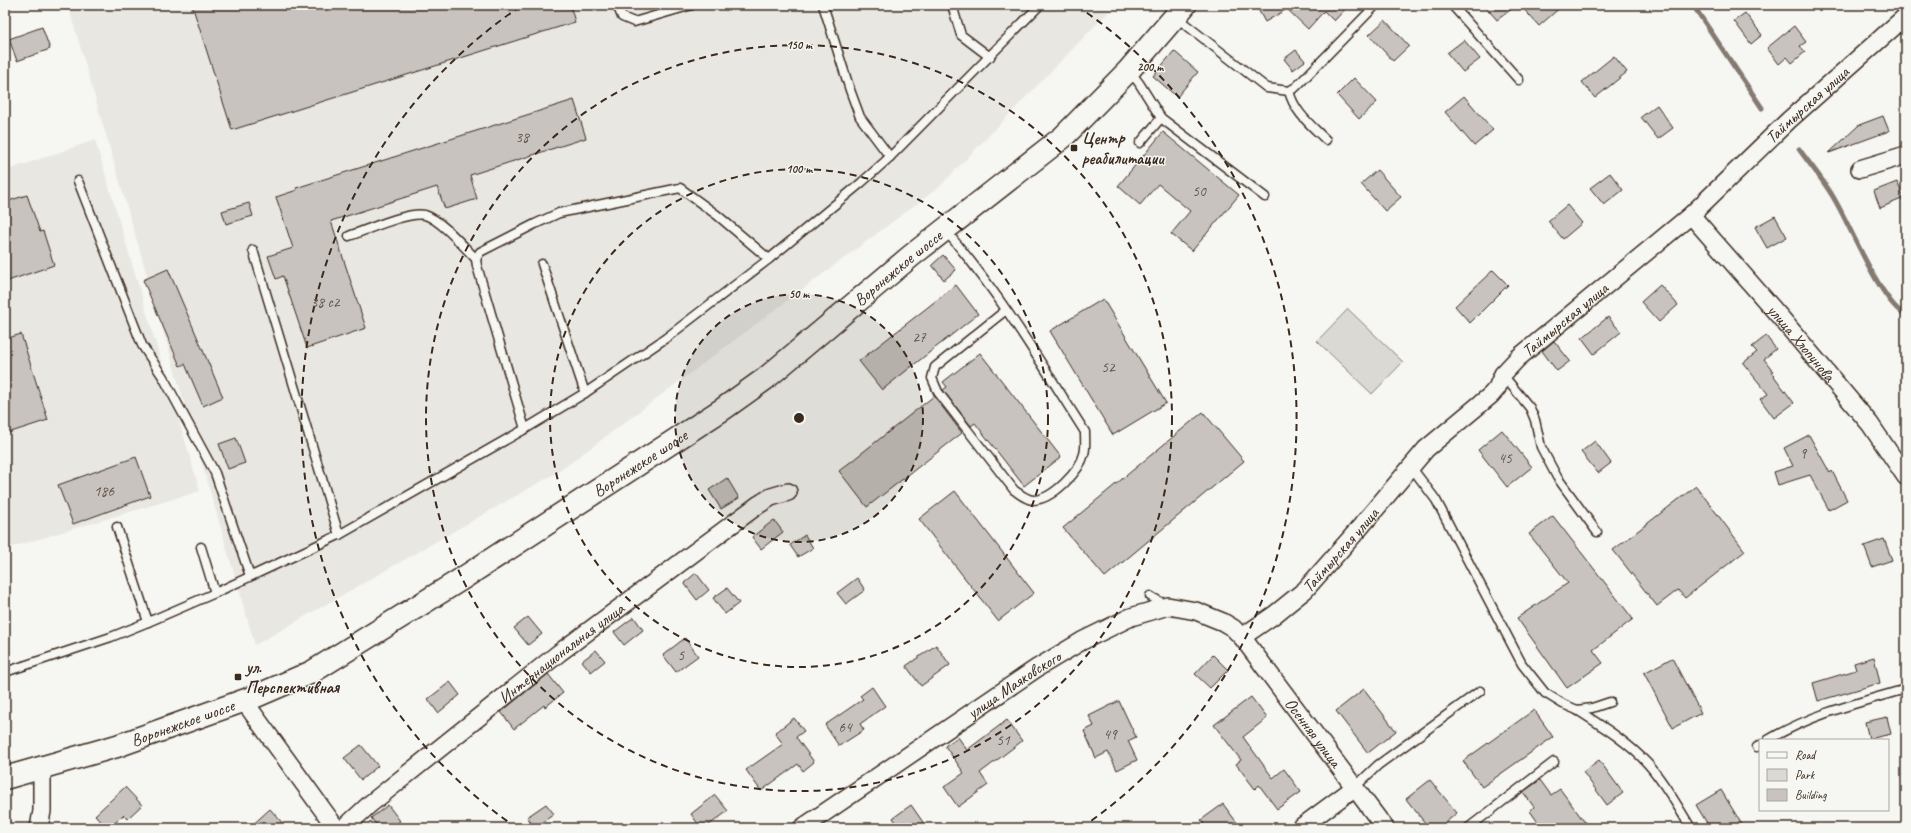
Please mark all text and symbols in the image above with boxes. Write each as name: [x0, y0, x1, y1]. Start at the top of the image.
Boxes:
text: 150 m: [786, 37, 813, 53]
text: 200 m: [1137, 59, 1164, 75]
street label: Таймырская улица: [1761, 61, 1854, 148]
house number: 38: [515, 128, 530, 147]
place label: Центр реабилитации: [1082, 128, 1165, 169]
marker: Центр реабилитации: [1069, 143, 1079, 153]
text: 100 m: [786, 161, 813, 177]
house number: 50: [1192, 182, 1207, 201]
street label: Воронежское шоссе: [850, 225, 948, 311]
street label: Таймырская улица: [1518, 277, 1613, 361]
text: 50 m: [789, 286, 810, 302]
house number: 38 с2: [310, 293, 341, 312]
street label: улица Хлопунова: [1762, 299, 1841, 387]
house number: 27: [912, 328, 927, 347]
house number: 52: [1101, 358, 1116, 377]
centre of rings: [792, 411, 806, 425]
street label: Воронежское шоссе: [589, 424, 693, 502]
house number: 9: [1800, 444, 1808, 463]
house number: 45: [1498, 449, 1513, 468]
house number: 186: [94, 482, 115, 501]
street label: Таймырская улица: [1298, 503, 1384, 597]
street label: Интернациональная улица: [494, 597, 630, 708]
street label: улица Маяковского: [962, 645, 1066, 724]
house number: 5: [678, 646, 686, 665]
place label: ул. Перспективная: [244, 657, 340, 698]
marker: ул. Перспективная: [233, 672, 243, 682]
street label: Воронежское шоссе: [128, 694, 239, 751]
street label: Осенняя улица: [1280, 694, 1347, 773]
house number: 64: [838, 718, 853, 737]
house number: 49: [1103, 725, 1118, 744]
house number: 51: [996, 731, 1011, 750]
legend: [1759, 739, 1889, 811]
text: Road: [1795, 747, 1817, 763]
text: Park: [1795, 767, 1816, 783]
text: Building: [1795, 787, 1827, 803]

